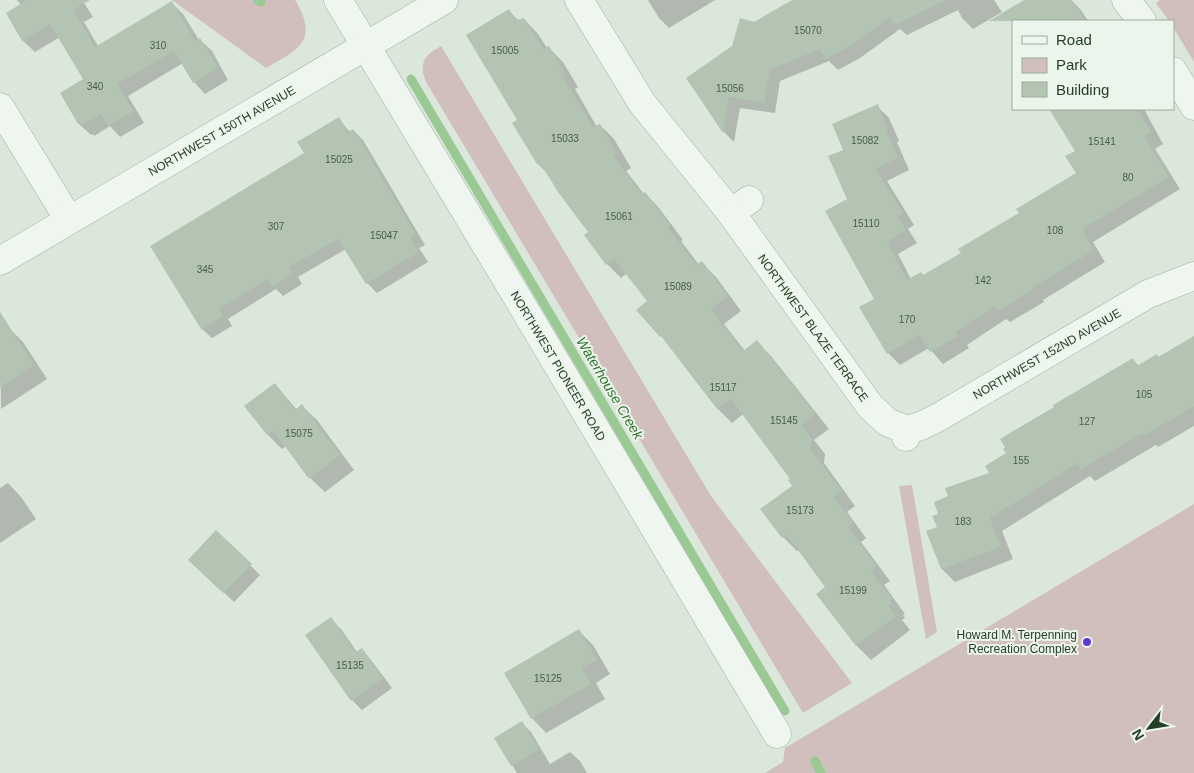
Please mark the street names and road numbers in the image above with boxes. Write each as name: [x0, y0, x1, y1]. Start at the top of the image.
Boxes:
street label: NORTHWEST 150TH AVENUE: [146, 83, 298, 179]
street label: NORTHWEST BLAZE TERRACE: [755, 252, 871, 404]
street label: NORTHWEST PIONEER ROAD: [508, 289, 609, 444]
street label: NORTHWEST 152ND AVENUE: [970, 306, 1124, 402]

